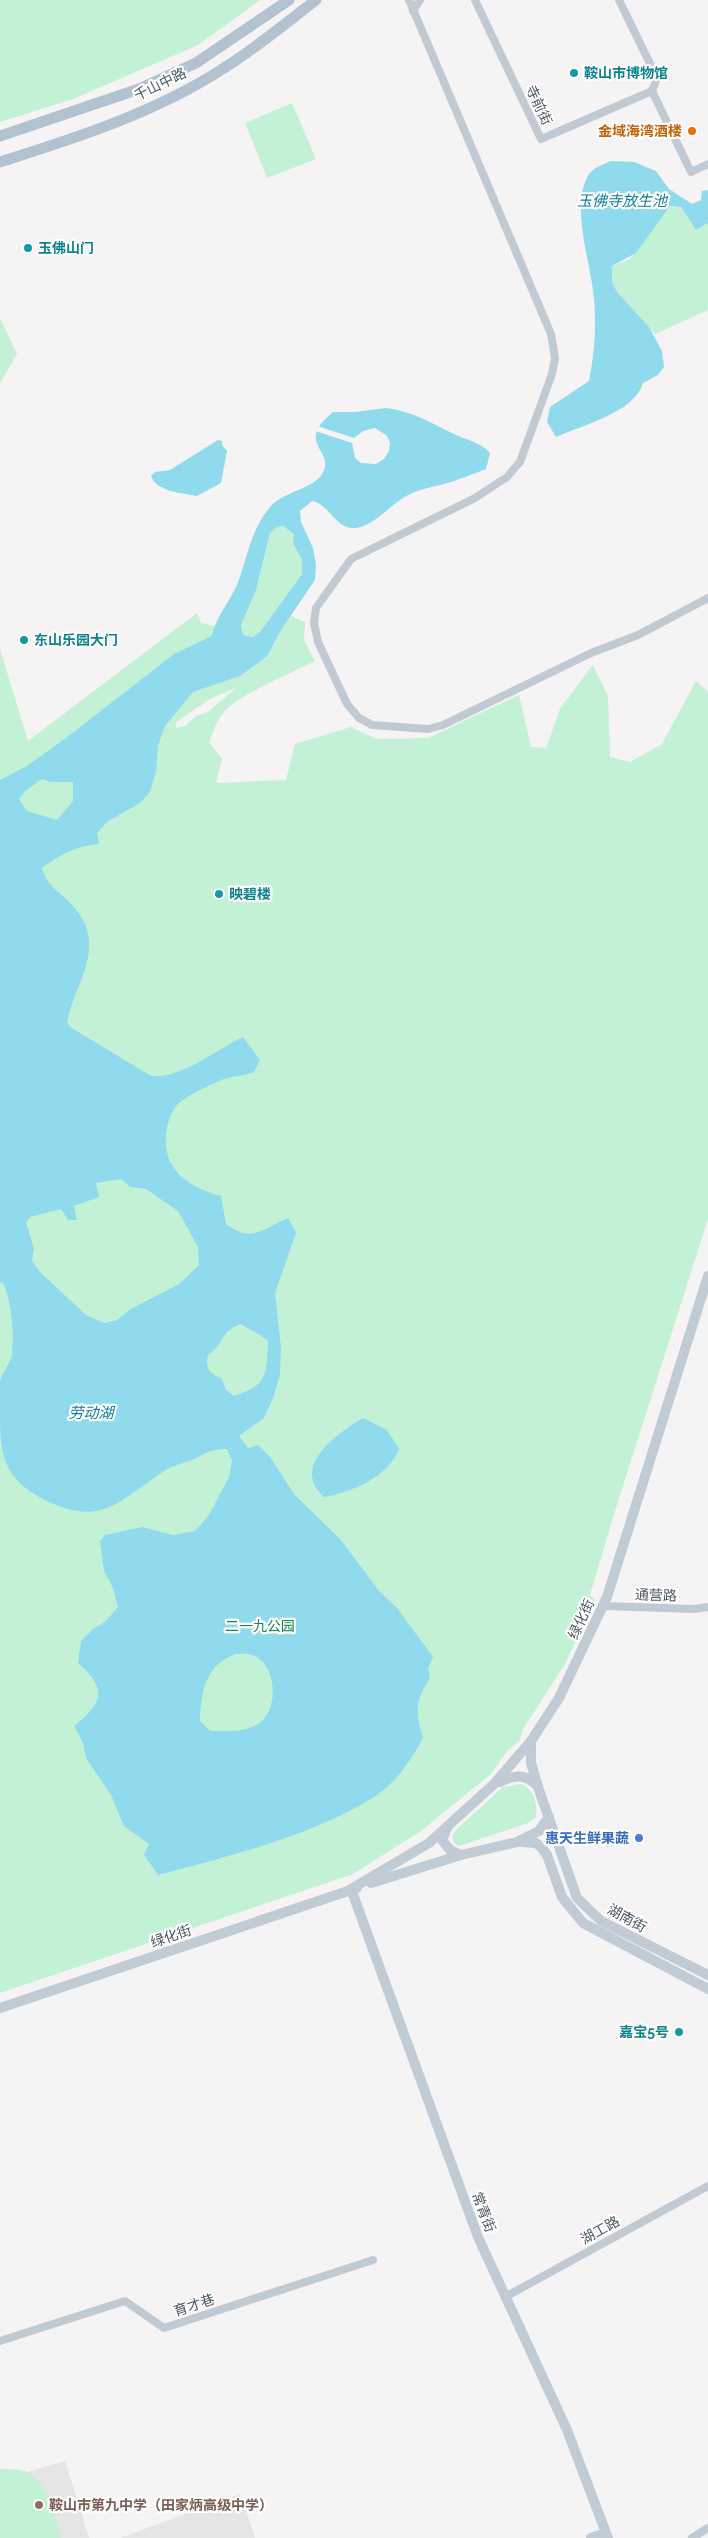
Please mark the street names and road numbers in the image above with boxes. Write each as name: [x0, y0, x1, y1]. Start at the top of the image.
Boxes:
street label: 千山中路: [131, 65, 189, 103]
street label: 寺前街: [523, 83, 555, 127]
street label: 通营路: [635, 1586, 677, 1604]
street label: 绿化街: [565, 1597, 597, 1641]
street label: 湖南街: [605, 1901, 649, 1935]
street label: 绿化街: [149, 1922, 193, 1950]
street label: 常青街: [469, 2190, 499, 2234]
street label: 湖工路: [578, 2213, 622, 2247]
street label: 育才巷: [172, 2291, 216, 2319]

